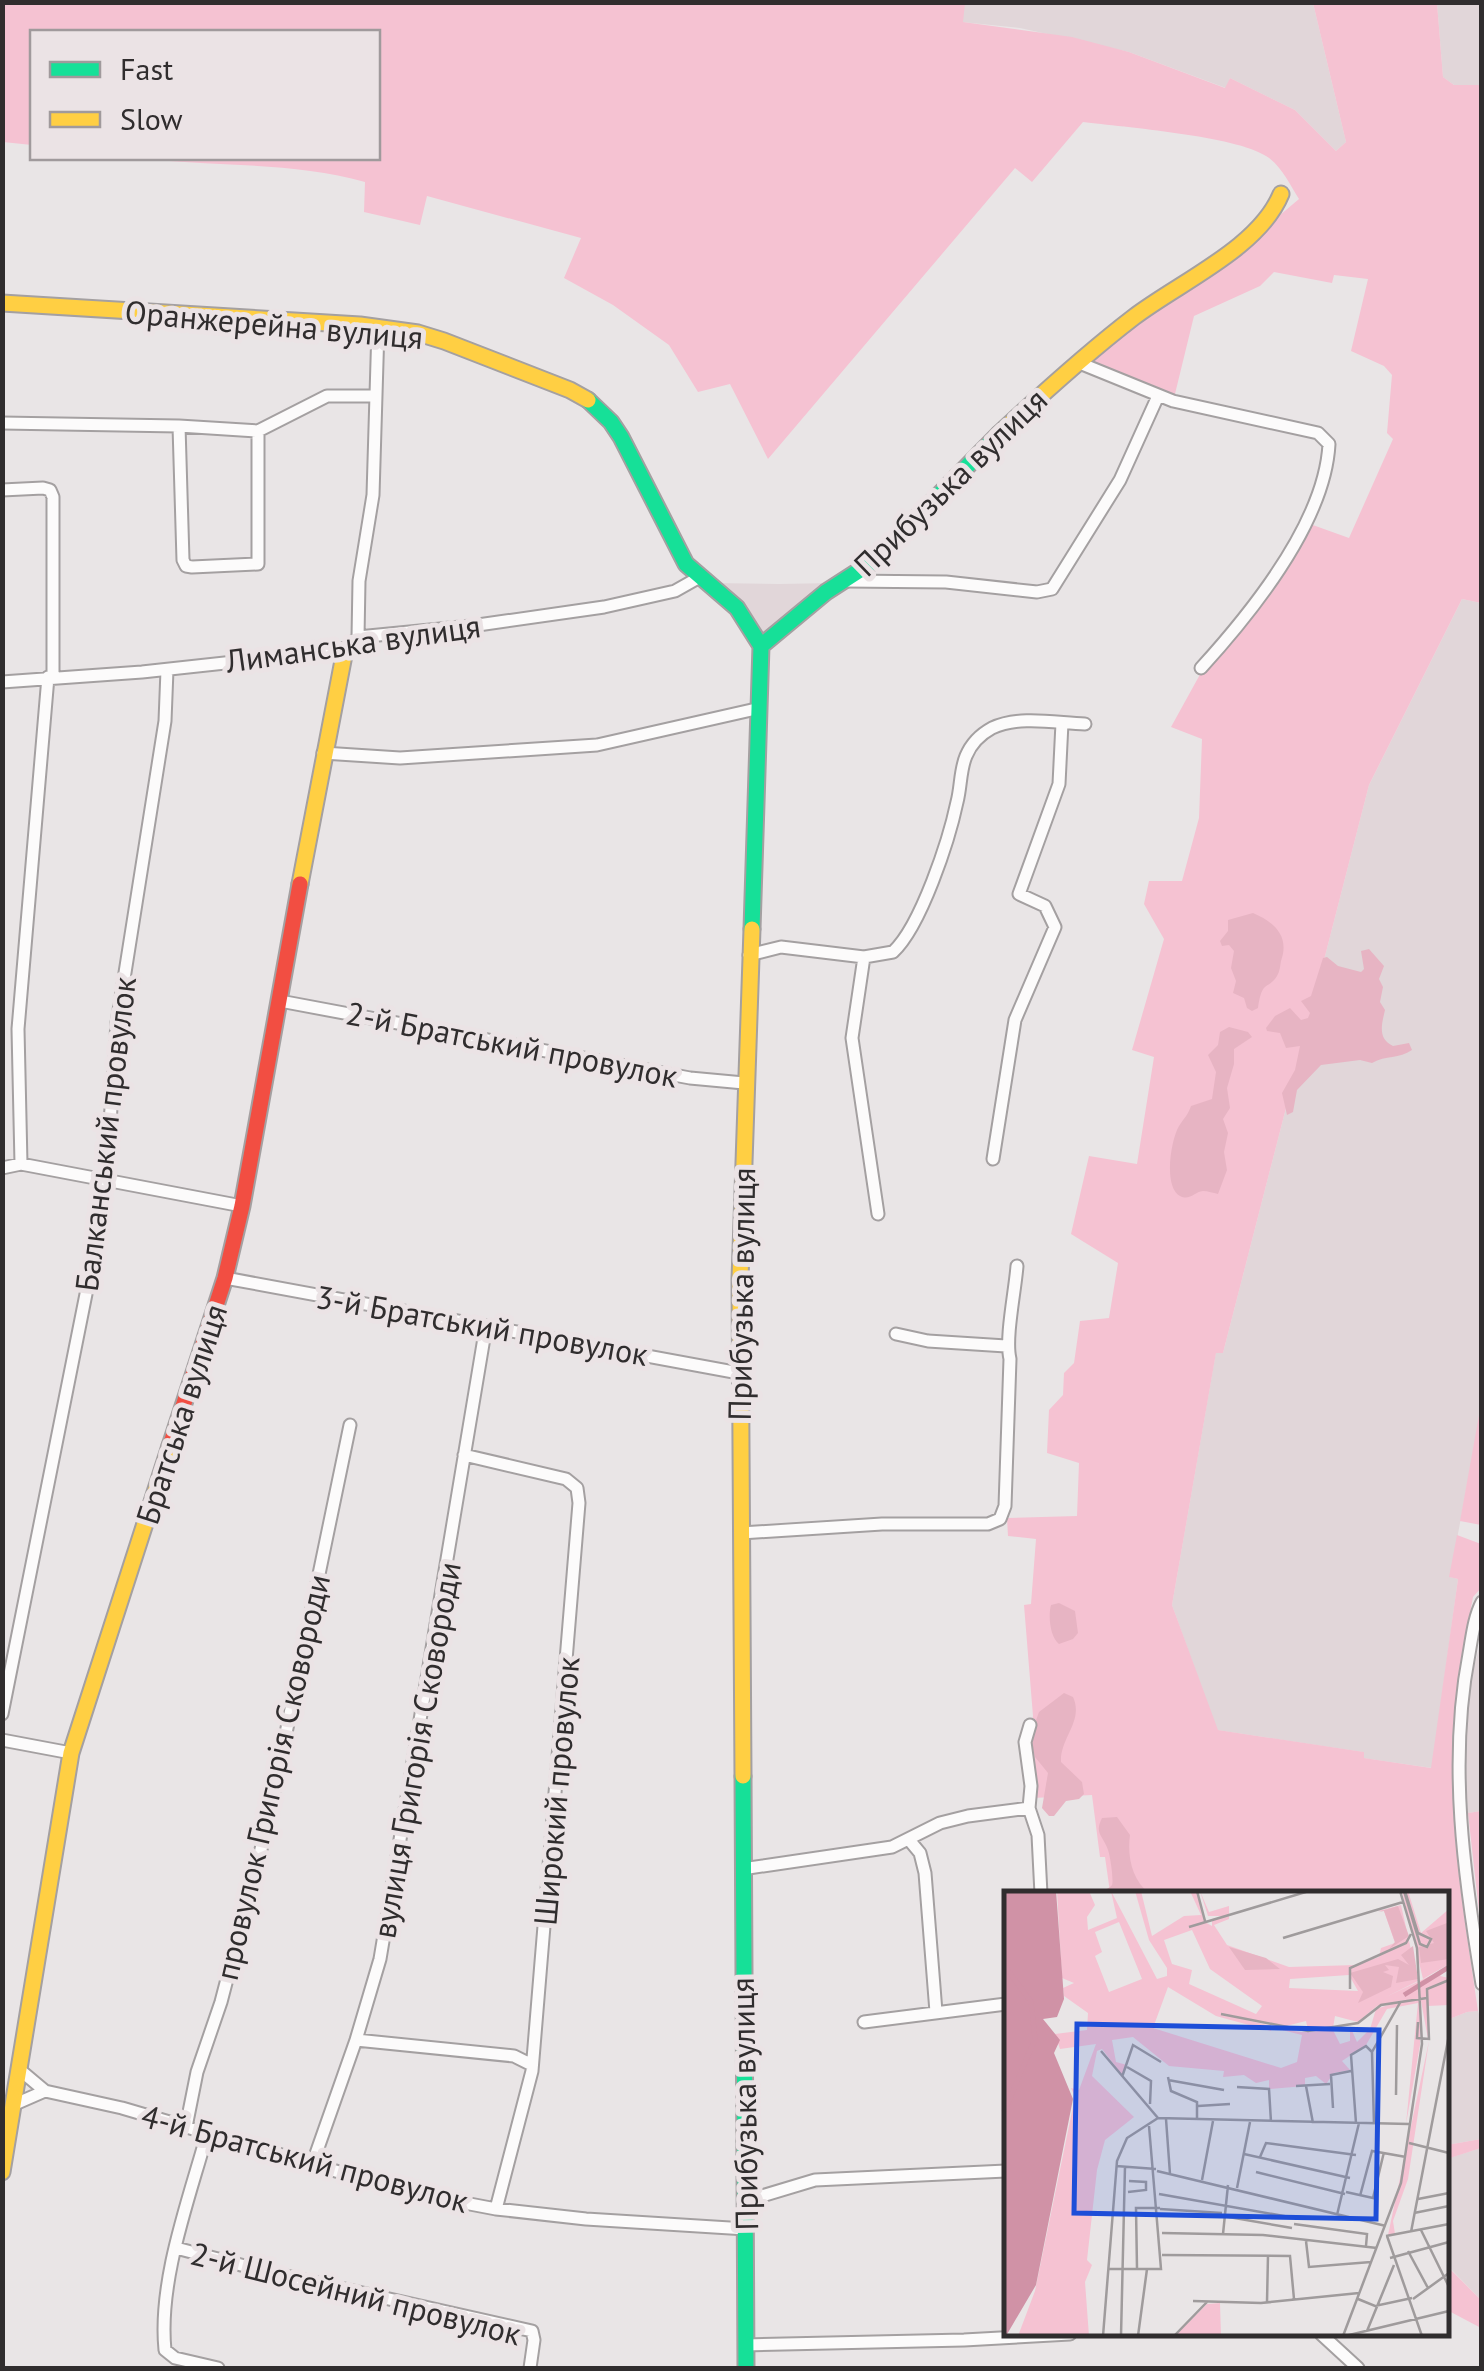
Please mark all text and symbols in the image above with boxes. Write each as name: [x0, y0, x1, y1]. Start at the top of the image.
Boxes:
legend: [30, 30, 380, 160]
text: Fast: [120, 49, 173, 88]
text: Slow: [120, 99, 183, 138]
street label: Оранжерейна вулиця: [123, 290, 425, 358]
street label: Прибузька вулиця: [844, 379, 1056, 585]
street label: Лиманська вулиця: [222, 604, 483, 682]
street label: Балканський провулок: [65, 974, 145, 1294]
street label: 2-й Братський провулок: [343, 991, 682, 1097]
street label: Прибузька вулиця: [718, 1167, 764, 1421]
street label: 3-й Братський провулок: [313, 1275, 652, 1375]
street label: Братська вулиця: [126, 1299, 236, 1529]
street label: вулиця Григорія Сковороди: [362, 1559, 470, 1941]
street label: провулок Григорія Сковороди: [205, 1570, 339, 1984]
street label: Широкий провулок: [523, 1654, 589, 1927]
inset map: [1004, 1891, 1449, 2336]
street label: Прибузька вулиця: [721, 1977, 767, 2231]
street label: 4-й Братський провулок: [137, 2094, 474, 2222]
street label: 2-й Шосейний провулок: [186, 2232, 526, 2355]

